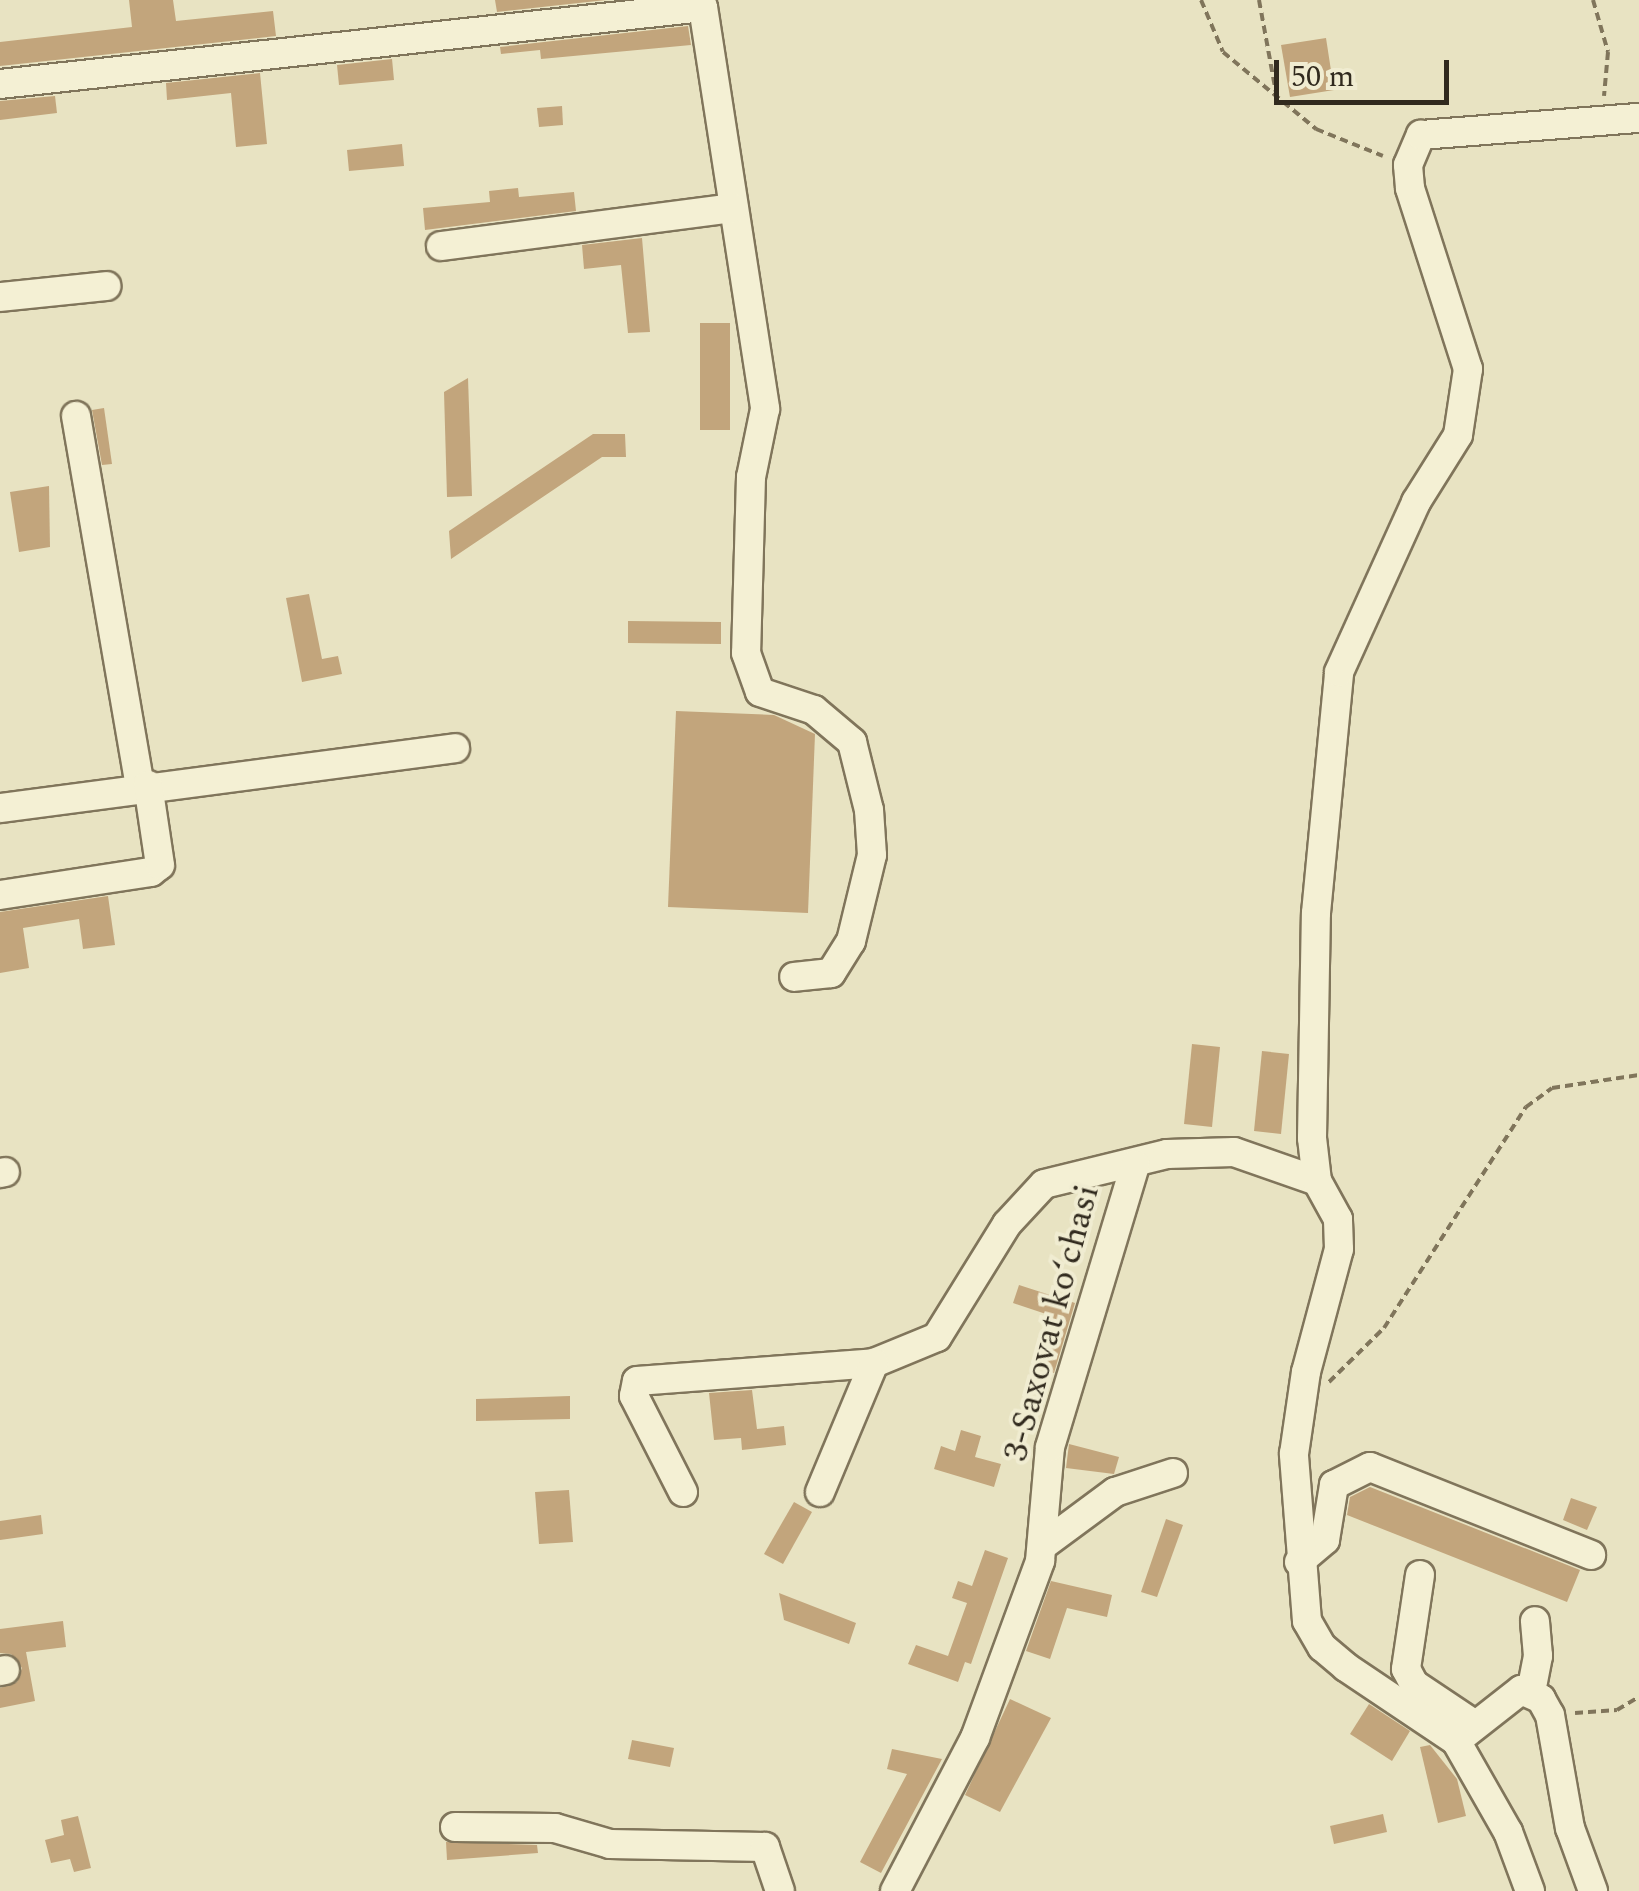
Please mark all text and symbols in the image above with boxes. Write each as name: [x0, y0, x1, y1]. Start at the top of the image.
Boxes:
scale bar: [1279, 40, 1454, 102]
text: 50 m: [1291, 54, 1354, 100]
street label: 3-Saxovat koʻchasi: [995, 1180, 1109, 1466]

